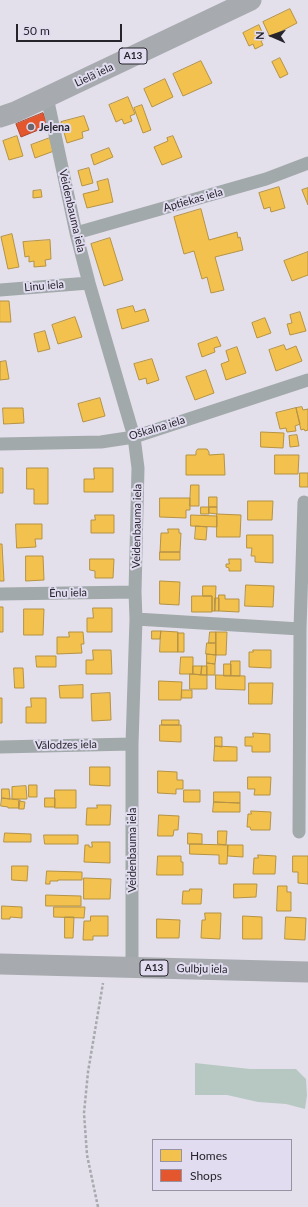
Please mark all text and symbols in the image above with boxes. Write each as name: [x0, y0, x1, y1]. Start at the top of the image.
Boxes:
scale bar: [18, 16, 124, 42]
north arrow: [252, 16, 292, 56]
text: 50 m: [23, 23, 50, 38]
text: N: [253, 31, 266, 40]
road number: A13: [119, 48, 147, 64]
street label: Lielā iela: [72, 60, 116, 90]
place label: Jeļena: [39, 120, 70, 134]
marker: Jeļena: [26, 122, 36, 132]
street label: Veidenbauma iela: [56, 168, 88, 254]
street label: Aptiekas iela: [162, 185, 224, 215]
street label: Linu iela: [24, 278, 64, 294]
street label: Oškalna iela: [127, 413, 187, 443]
street label: Veidenbauma iela: [130, 484, 144, 568]
street label: Ēnu iela: [49, 586, 87, 600]
street label: Vālodzes iela: [35, 738, 97, 752]
street label: Veidenbauma iela: [125, 808, 139, 892]
road number: A13: [140, 960, 168, 976]
street label: Gulbju iela: [176, 962, 228, 976]
legend: [152, 1139, 292, 1191]
text: Homes: [190, 1148, 227, 1163]
text: Shops: [190, 1168, 222, 1183]

